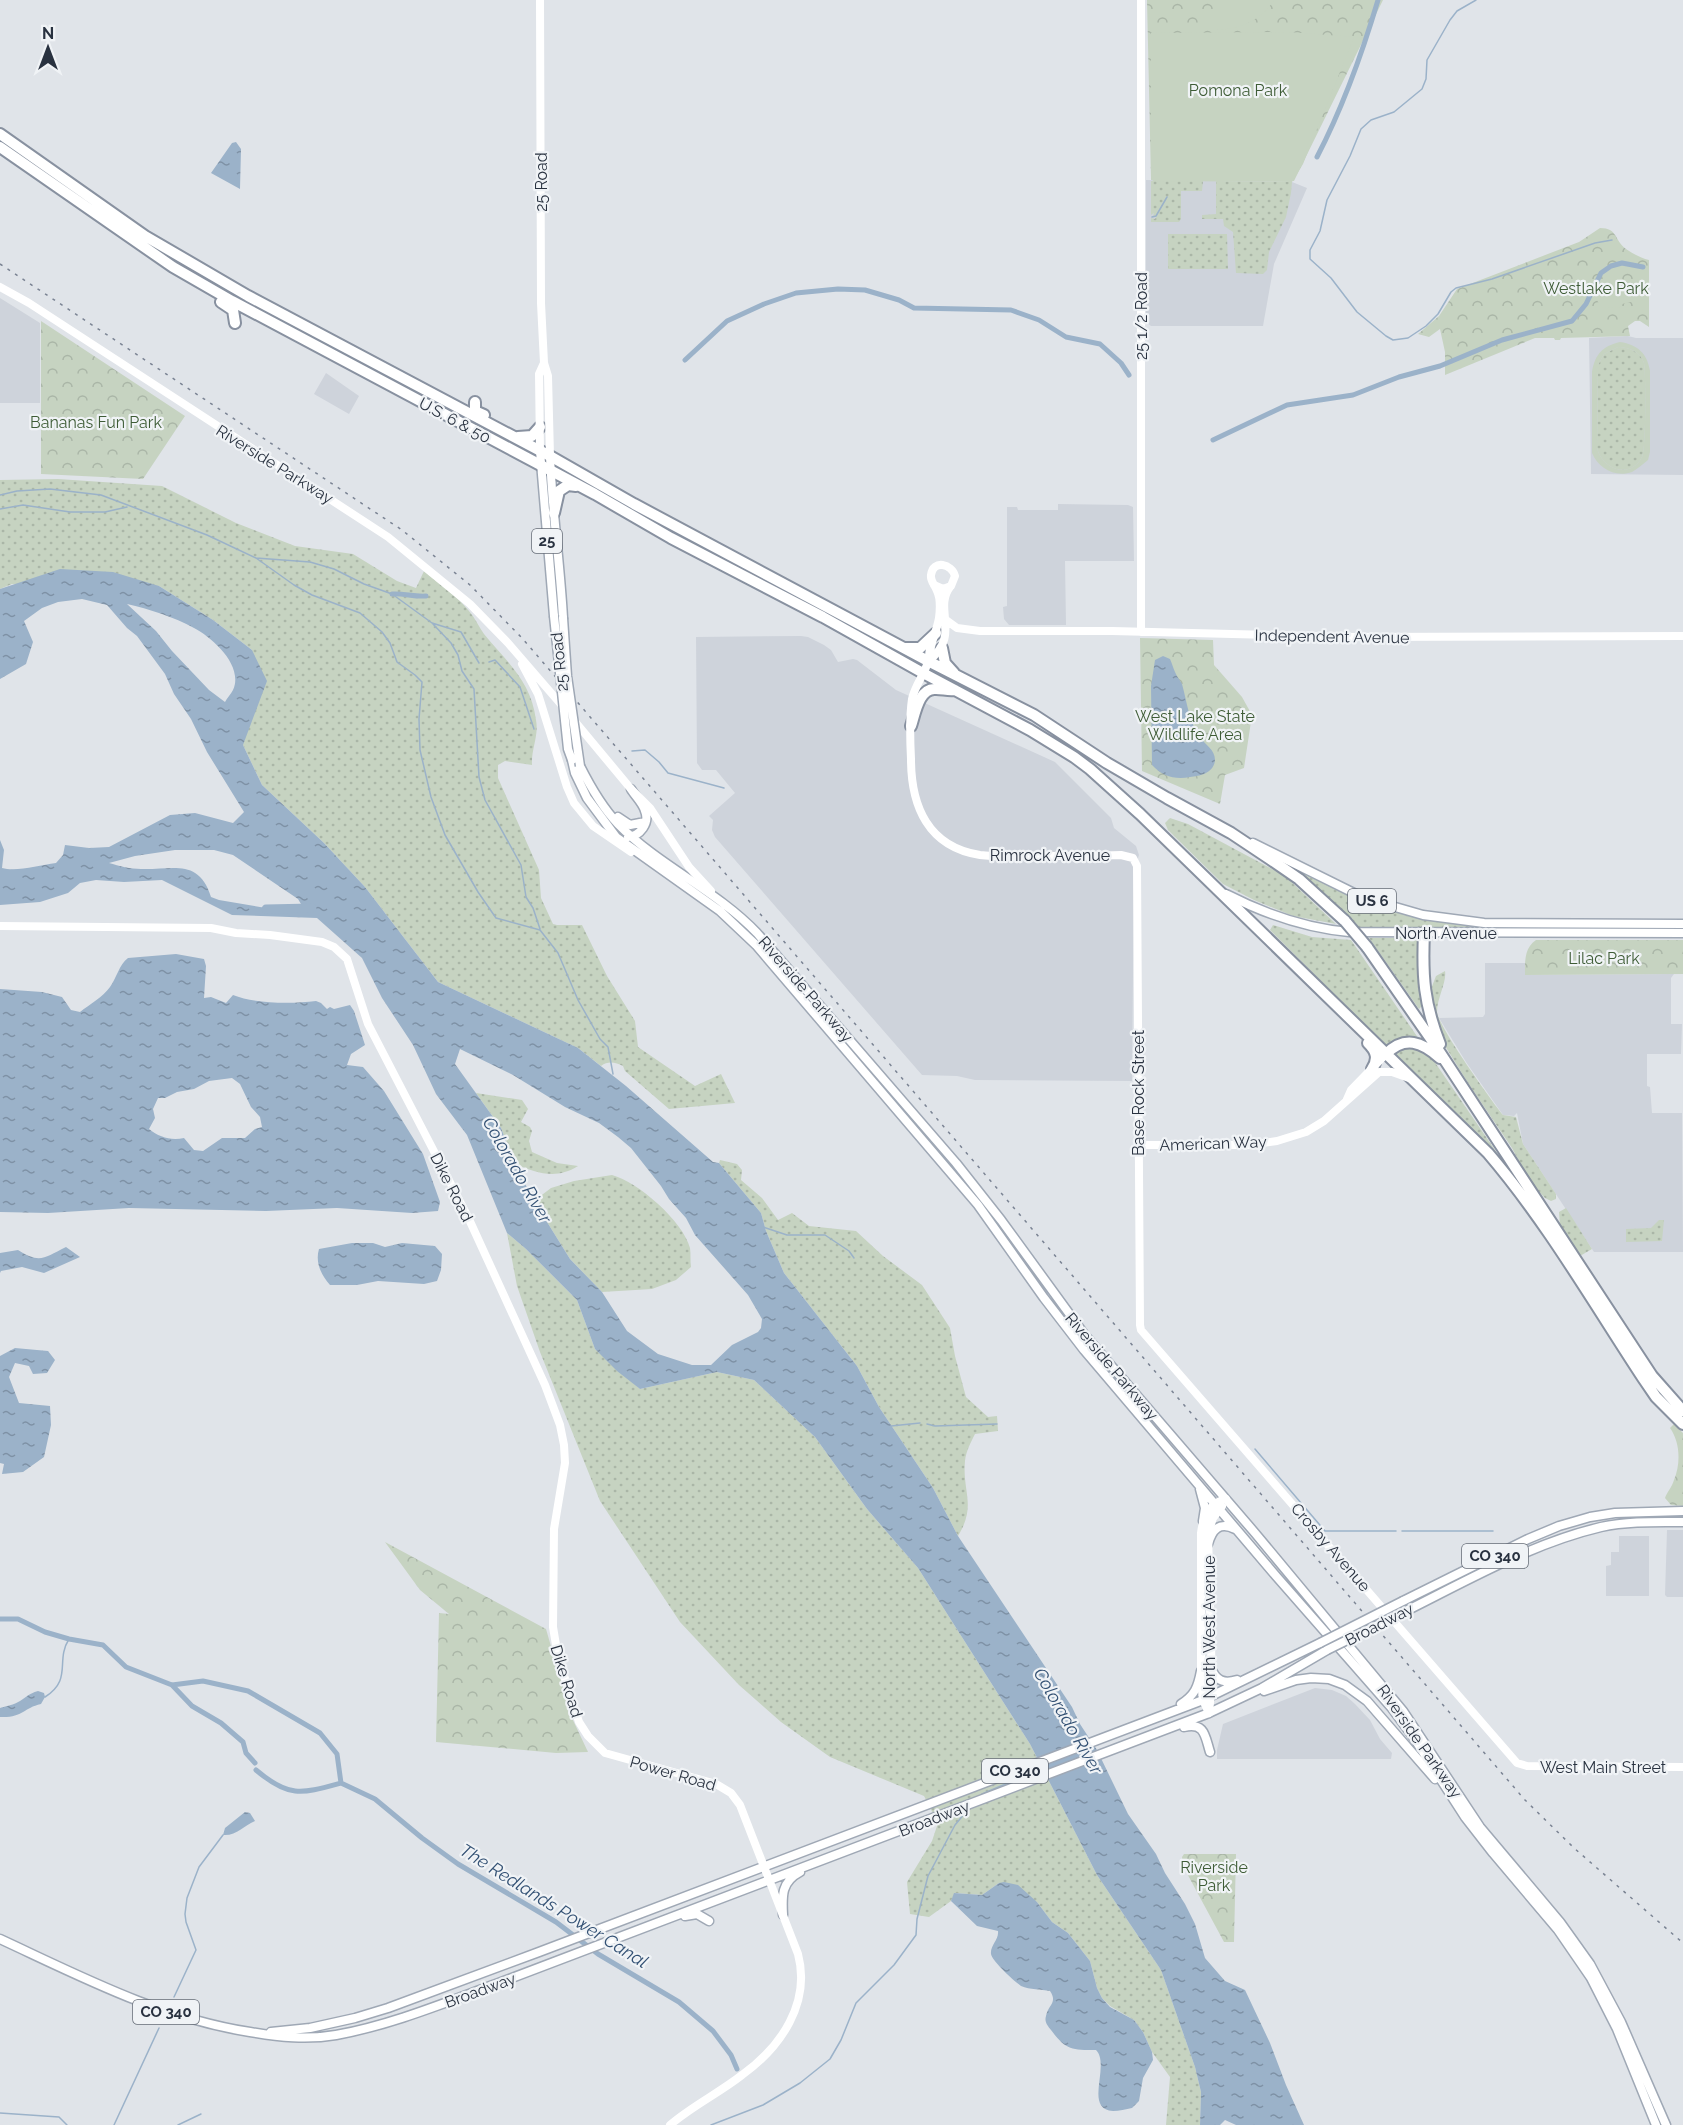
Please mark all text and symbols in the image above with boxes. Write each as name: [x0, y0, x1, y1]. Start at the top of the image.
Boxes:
north arrow: [18, 18, 78, 78]
text: N: [42, 24, 54, 43]
park label: Pomona Park: [1189, 81, 1288, 100]
street label: 25 Road: [532, 152, 551, 212]
street label: 25 1/2 Road: [1132, 272, 1151, 360]
park label: Westlake Park: [1543, 279, 1649, 298]
street label: U.S. 6 & 50: [416, 394, 494, 447]
park label: Bananas Fun Park: [30, 413, 162, 432]
street label: Riverside Parkway: [213, 421, 337, 508]
road number: 25: [532, 529, 562, 553]
street label: Independent Avenue: [1254, 626, 1410, 647]
street label: 25 Road: [547, 631, 572, 693]
park label: West Lake State Wildlife Area: [1135, 707, 1255, 744]
street label: Rimrock Avenue: [990, 846, 1110, 865]
road number: US 6: [1348, 889, 1396, 913]
street label: North Avenue: [1395, 924, 1497, 943]
street label: Riverside Parkway: [754, 932, 857, 1047]
park label: Lilac Park: [1568, 949, 1640, 968]
street label: Base Rock Street: [1129, 1029, 1148, 1156]
water label: Colorado River: [479, 1113, 557, 1227]
street label: American Way: [1159, 1132, 1267, 1155]
street label: Dike Road: [426, 1150, 477, 1225]
street label: Riverside Parkway: [1061, 1309, 1162, 1424]
street label: Crosby Avenue: [1287, 1499, 1374, 1596]
road number: CO 340: [1462, 1544, 1528, 1568]
street label: North West Avenue: [1200, 1555, 1219, 1699]
street label: Broadway: [1342, 1599, 1417, 1650]
street label: Dike Road: [546, 1643, 587, 1720]
water label: Colorado River: [1030, 1664, 1108, 1778]
street label: Riverside Parkway: [1373, 1681, 1466, 1802]
street label: Power Road: [628, 1752, 718, 1795]
street label: West Main Street: [1540, 1758, 1667, 1777]
road number: CO 340: [982, 1759, 1048, 1783]
street label: Broadway: [896, 1796, 972, 1841]
water label: The Redlands Power Canal: [456, 1839, 652, 1972]
park label: Riverside Park: [1180, 1858, 1248, 1895]
street label: Broadway: [442, 1969, 519, 2012]
road number: CO 340: [133, 2000, 199, 2024]

